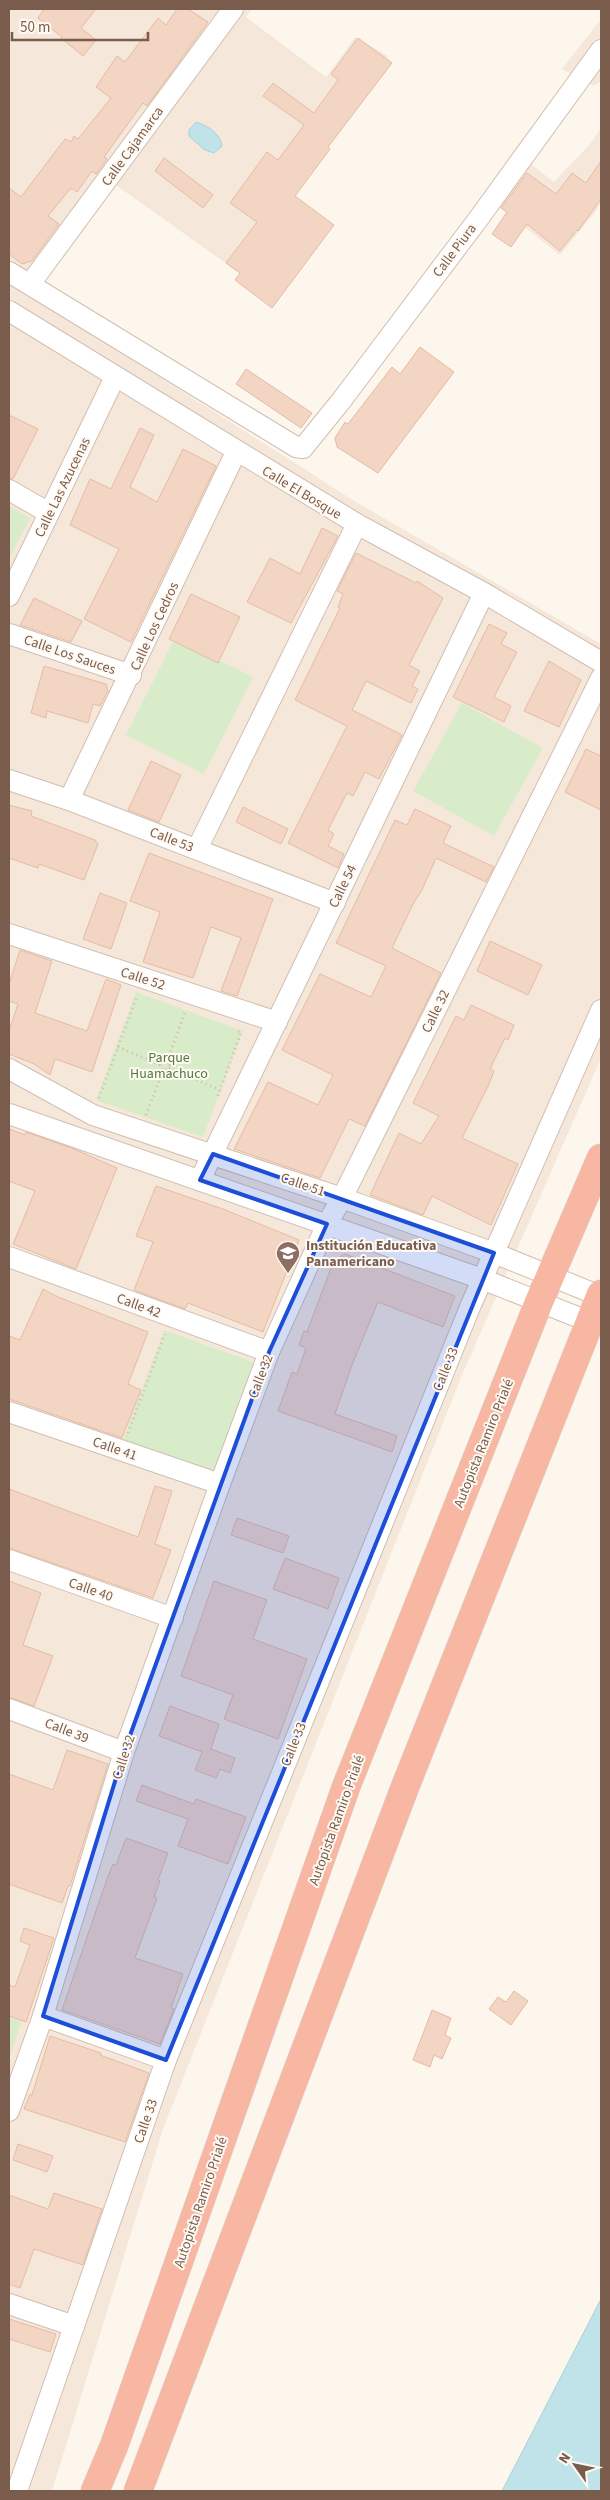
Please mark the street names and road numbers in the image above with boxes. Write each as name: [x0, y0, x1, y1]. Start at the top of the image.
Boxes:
street label: Calle Cajamarca: [97, 103, 169, 191]
street label: Calle Piura: [428, 220, 482, 282]
street label: Calle Las Azucenas: [30, 434, 96, 541]
street label: Calle El Bosque: [258, 461, 345, 525]
street label: Calle Los Cedros: [126, 579, 184, 674]
street label: Calle Los Sauces: [21, 630, 118, 680]
street label: Calle 53: [147, 822, 197, 857]
street label: Calle 54: [324, 861, 362, 911]
street label: Calle 52: [118, 962, 168, 996]
street label: Calle 32: [417, 986, 455, 1036]
street label: Calle 51: [278, 1168, 328, 1202]
street label: Calle 42: [114, 1289, 164, 1323]
street label: Calle 33: [428, 1344, 464, 1394]
street label: Calle 32: [243, 1351, 278, 1401]
street label: Autopista Ramiro Prialé: [449, 1376, 519, 1511]
street label: Calle 41: [90, 1432, 140, 1466]
street label: Calle 40: [66, 1573, 116, 1607]
street label: Calle 39: [42, 1713, 92, 1748]
street label: Calle 33: [276, 1719, 312, 1769]
street label: Calle 32: [107, 1732, 141, 1782]
street label: Autopista Ramiro Prialé: [304, 1752, 370, 1888]
street label: Calle 33: [129, 2096, 163, 2146]
street label: Autopista Ramiro Prialé: [169, 2134, 233, 2270]

